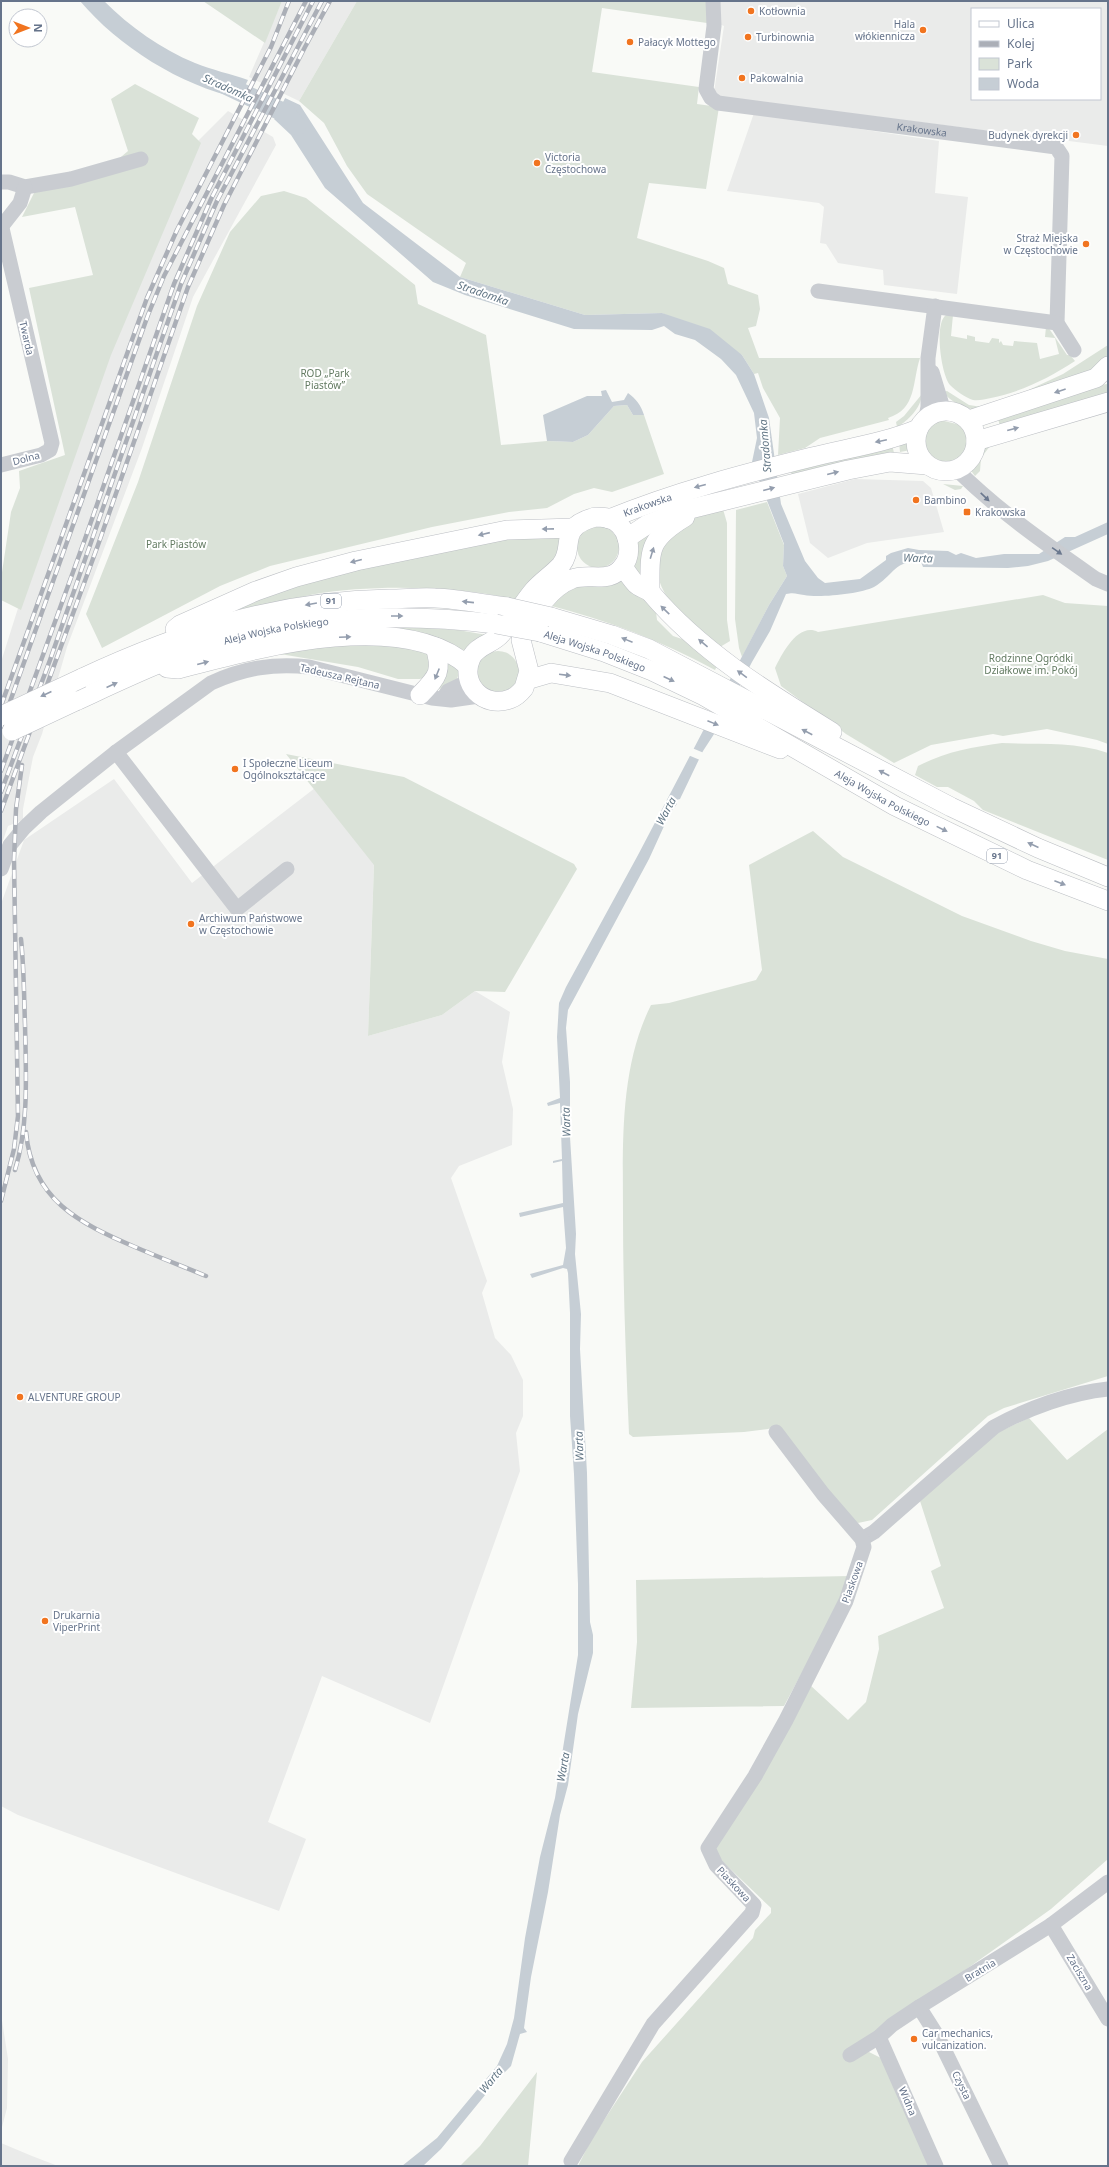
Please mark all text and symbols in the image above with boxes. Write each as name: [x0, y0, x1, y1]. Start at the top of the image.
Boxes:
place label: Kotłownia: [759, 4, 806, 18]
marker: Kotłownia: [746, 6, 756, 16]
north arrow: [8, 8, 48, 48]
legend: [971, 8, 1101, 100]
text: Ulica: [1007, 15, 1034, 32]
place label: Hala włókiennicza: [855, 17, 915, 43]
text: N: [31, 24, 46, 32]
marker: Hala włókiennicza: [918, 25, 928, 35]
place label: Turbinownia: [756, 30, 814, 44]
marker: Turbinownia: [743, 32, 753, 42]
place label: Pałacyk Mottego: [638, 35, 716, 49]
text: Kolej: [1007, 35, 1035, 52]
marker: Pałacyk Mottego: [625, 37, 635, 47]
text: Park: [1007, 55, 1033, 72]
water label: Stradomka: [201, 70, 256, 106]
place label: Pakowalnia: [750, 71, 803, 85]
marker: Pakowalnia: [737, 73, 747, 83]
text: Woda: [1007, 75, 1039, 92]
street label: Krakowska: [896, 119, 948, 140]
place label: Budynek dyrekcji: [988, 128, 1068, 142]
marker: Budynek dyrekcji: [1071, 130, 1081, 140]
place label: Victoria Częstochowa: [545, 150, 606, 176]
marker: Victoria Częstochowa: [532, 158, 542, 168]
place label: Straż Miejska w Częstochowie: [1004, 231, 1078, 257]
marker: Straż Miejska w Częstochowie: [1081, 239, 1091, 249]
water label: Stradomka: [455, 277, 512, 309]
street label: Twarda: [16, 320, 38, 356]
park label: ROD „Park Piastów”: [300, 366, 350, 392]
one-way arrow: [1053, 388, 1065, 394]
water label: Stradomka: [755, 418, 774, 473]
one-way arrow: [1008, 426, 1020, 432]
one-way arrow: [875, 439, 887, 445]
street label: Dolna: [11, 448, 41, 468]
one-way arrow: [827, 470, 839, 476]
one-way arrow: [694, 483, 706, 489]
one-way arrow: [763, 486, 775, 492]
street label: Krakowska: [621, 489, 673, 520]
one-way arrow: [980, 492, 990, 502]
place label: Bambino: [924, 493, 966, 507]
marker: Bambino: [911, 495, 921, 505]
place label: Krakowska: [975, 505, 1026, 519]
marker: Krakowska: [962, 507, 972, 517]
one-way arrow: [541, 526, 554, 532]
one-way arrow: [478, 532, 490, 538]
park label: Park Piastów: [146, 537, 206, 551]
one-way arrow: [649, 547, 655, 559]
one-way arrow: [1051, 547, 1062, 555]
water label: Warta: [903, 549, 934, 566]
one-way arrow: [350, 558, 362, 564]
road number: 91: [321, 594, 341, 608]
one-way arrow: [462, 598, 474, 605]
one-way arrow: [304, 601, 317, 607]
one-way arrow: [660, 605, 670, 615]
one-way arrow: [391, 613, 403, 620]
street label: Aleja Wojska Polskiego: [222, 614, 329, 648]
street label: Aleja Wojska Polskiego: [542, 627, 648, 675]
one-way arrow: [339, 634, 352, 640]
one-way arrow: [620, 637, 632, 643]
one-way arrow: [697, 639, 708, 648]
park label: Rodzinne Ogródki Działkowe im. Pokój: [984, 651, 1078, 677]
one-way arrow: [197, 659, 210, 665]
street label: Tadeusza Rejtana: [299, 660, 381, 692]
one-way arrow: [433, 668, 439, 680]
one-way arrow: [737, 671, 747, 679]
one-way arrow: [559, 672, 571, 678]
one-way arrow: [663, 676, 674, 682]
one-way arrow: [106, 682, 117, 688]
one-way arrow: [41, 691, 52, 697]
one-way arrow: [708, 721, 720, 727]
one-way arrow: [801, 729, 813, 735]
place label: I Społeczne Liceum Ogólnokształcące: [243, 756, 333, 782]
marker: I Społeczne Liceum Ogólnokształcące: [230, 764, 240, 774]
street label: Aleja Wojska Polskiego: [832, 766, 933, 829]
one-way arrow: [878, 769, 890, 776]
water label: Warta: [652, 793, 680, 827]
one-way arrow: [937, 826, 948, 832]
one-way arrow: [1027, 842, 1039, 848]
road number: 91: [987, 849, 1007, 863]
one-way arrow: [1055, 881, 1067, 887]
place label: Archiwum Państwowe w Częstochowie: [199, 911, 303, 937]
marker: Archiwum Państwowe w Częstochowie: [186, 919, 196, 929]
water label: Warta: [557, 1106, 574, 1137]
place label: ALVENTURE GROUP: [28, 1390, 121, 1404]
marker: ALVENTURE GROUP: [15, 1392, 25, 1402]
water label: Warta: [570, 1430, 587, 1461]
street label: Piaskowa: [838, 1559, 866, 1605]
place label: Drukarnia ViperPrint: [53, 1608, 100, 1634]
marker: Drukarnia ViperPrint: [40, 1616, 50, 1626]
water label: Warta: [553, 1750, 573, 1783]
street label: Piaskowa: [714, 1863, 754, 1905]
street label: Zaciszna: [1064, 1951, 1096, 1993]
street label: Bratnia: [962, 1955, 998, 1985]
place label: Car mechanics, vulcanization.: [922, 2026, 993, 2052]
marker: Car mechanics, vulcanization.: [909, 2034, 919, 2044]
water label: Warta: [475, 2063, 506, 2096]
street label: Czysta: [949, 2068, 975, 2102]
street label: Widna: [896, 2085, 920, 2117]

